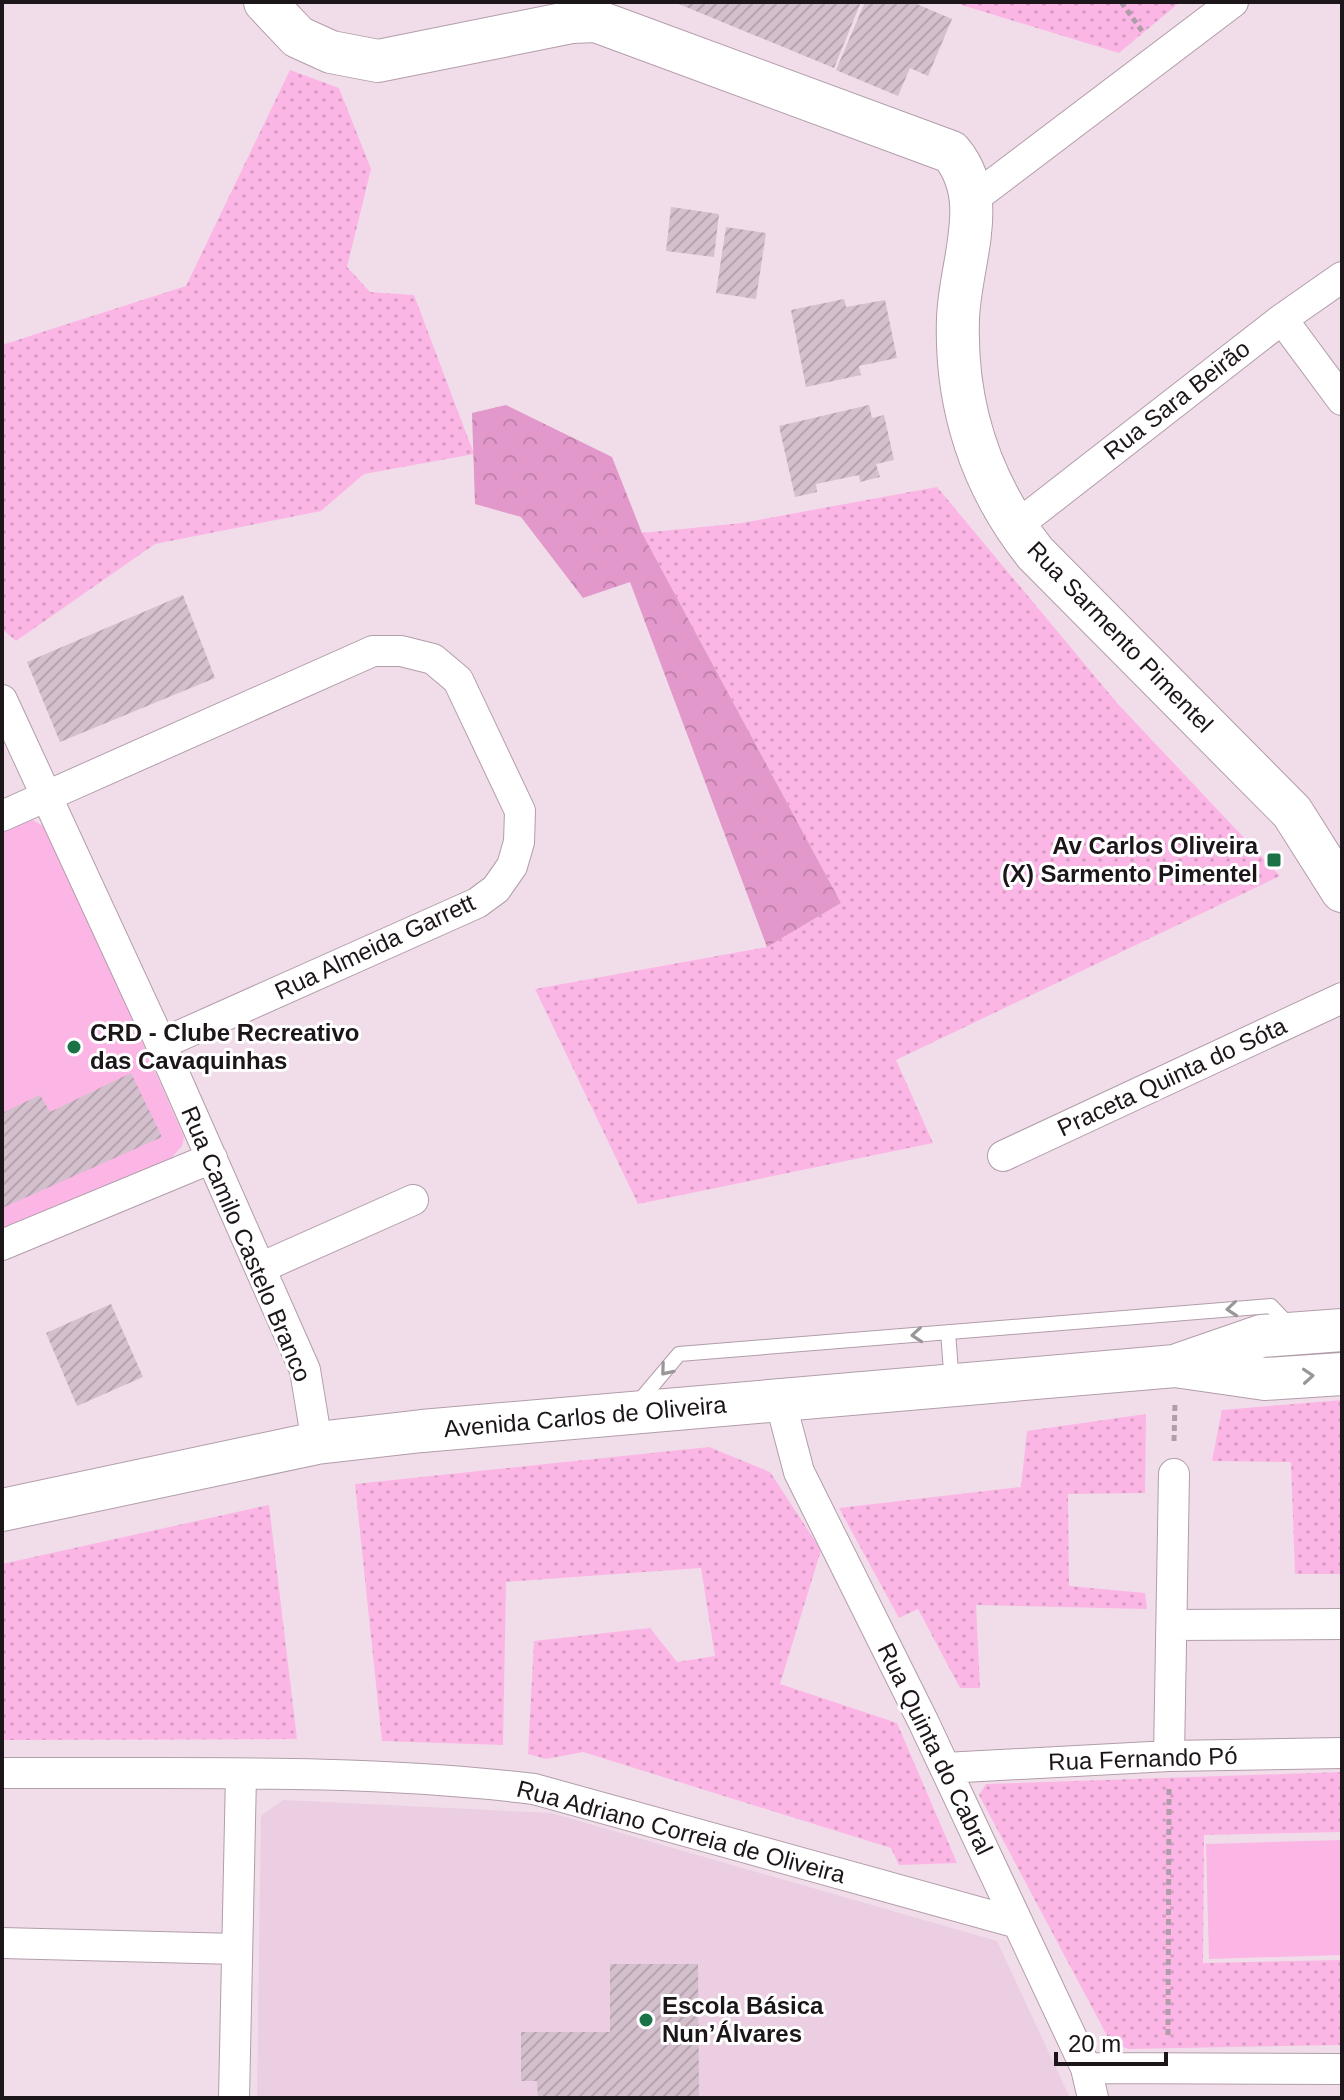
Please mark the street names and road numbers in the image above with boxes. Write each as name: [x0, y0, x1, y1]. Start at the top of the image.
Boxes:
street label: Rua Sara Beirão: [1098, 334, 1255, 465]
street label: Rua Sarmento Pimentel: [1022, 536, 1219, 738]
street label: Rua Almeida Garrett: [271, 888, 479, 1005]
street label: Praceta Quinta do Sóta: [1053, 1011, 1291, 1142]
street label: Rua Camilo Castelo Branco: [176, 1102, 317, 1385]
street label: Avenida Carlos de Oliveira: [442, 1391, 728, 1442]
street label: Rua Quinta do Cabral: [872, 1639, 998, 1859]
street label: Rua Fernando Pó: [1048, 1742, 1238, 1775]
street label: Rua Adriano Correia de Oliveira: [514, 1775, 849, 1889]

